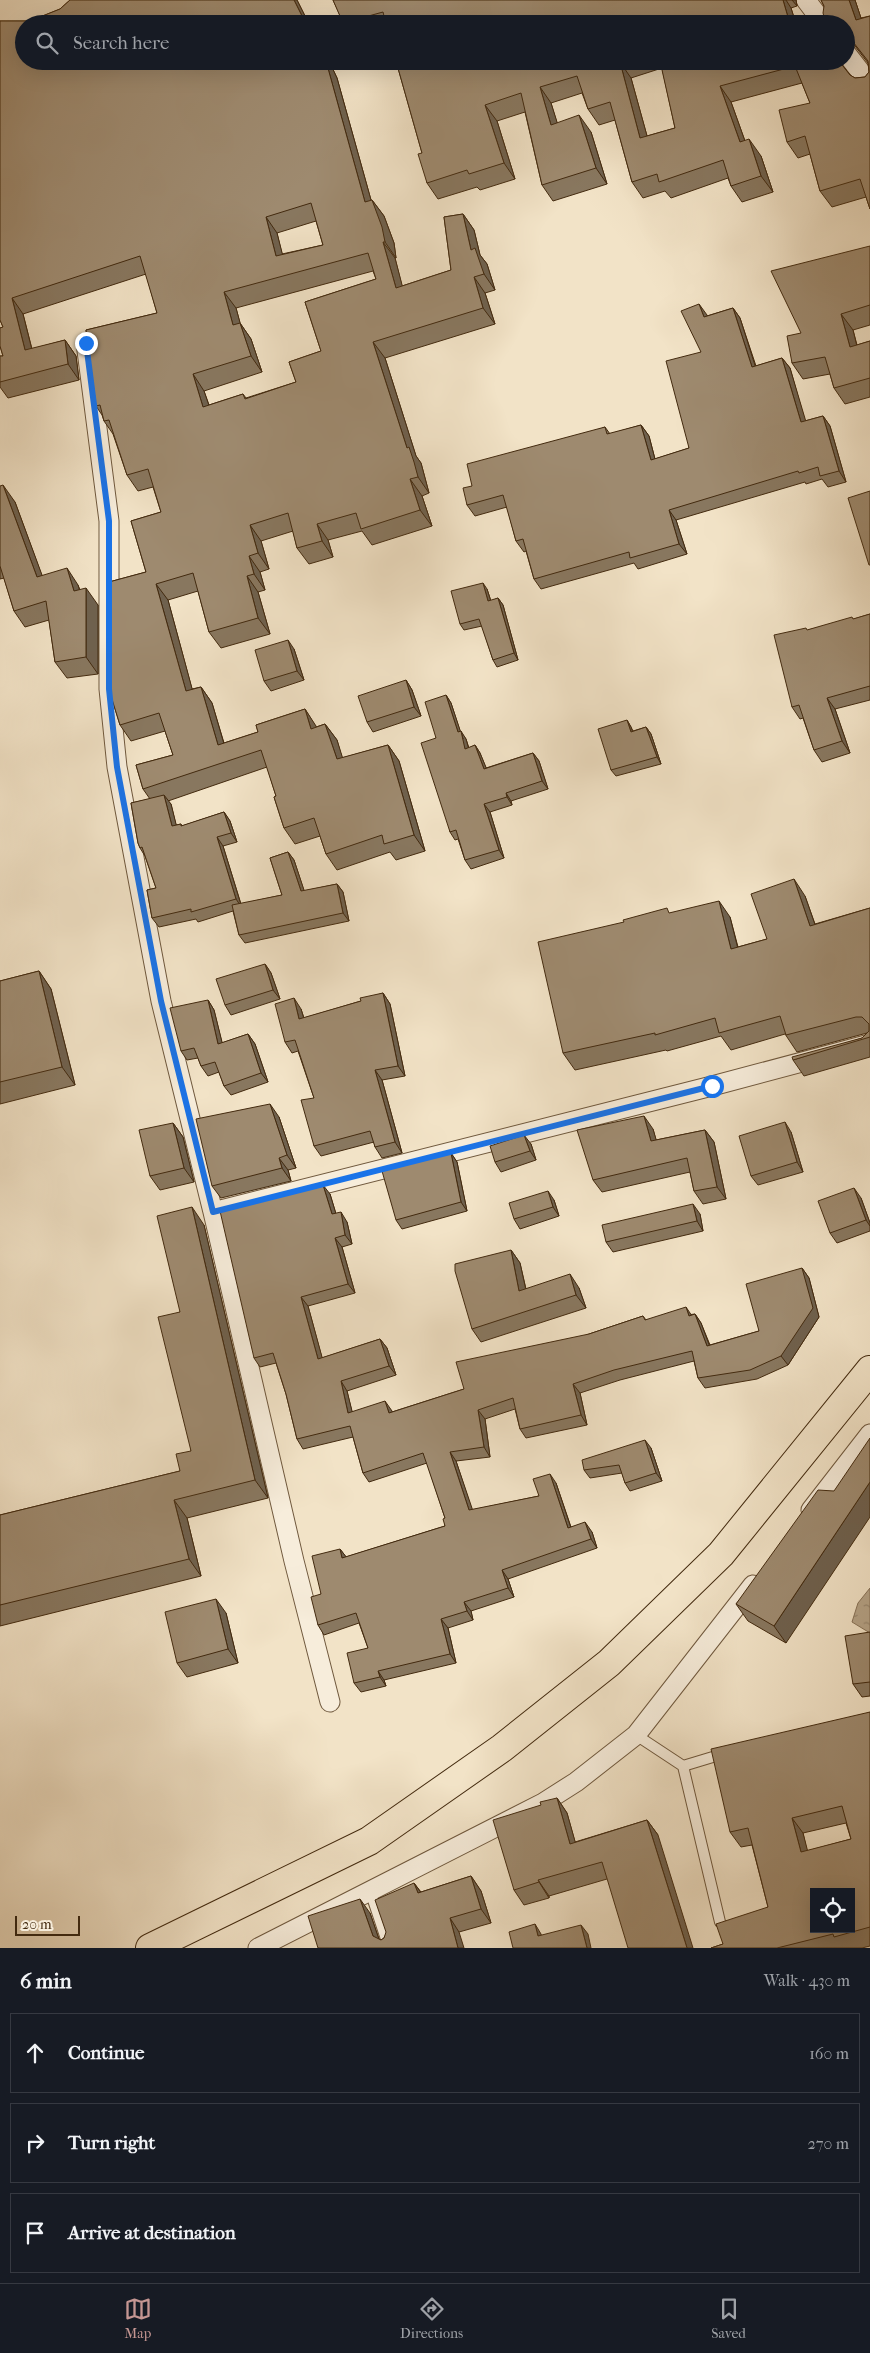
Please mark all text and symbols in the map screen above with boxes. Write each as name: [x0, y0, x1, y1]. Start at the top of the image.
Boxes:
search box: [15, 15, 855, 70]
icon: search: [33, 29, 61, 57]
text: Search here: [73, 32, 169, 54]
route end: [75, 332, 98, 355]
route start: [701, 1075, 724, 1098]
map controls: [810, 1888, 855, 1933]
button: locate: [810, 1888, 855, 1933]
scale bar: [15, 1913, 80, 1936]
text: 20 m: [22, 1916, 52, 1933]
text: 6 min: [20, 1969, 72, 1993]
text: Walk · 430 m: [764, 1971, 850, 1990]
icon: ahead: [21, 2039, 49, 2067]
text: Continue: [68, 2042, 144, 2064]
text: 160 m: [809, 2044, 849, 2063]
icon: right: [21, 2129, 49, 2157]
text: Turn right: [68, 2132, 155, 2154]
text: 270 m: [808, 2134, 849, 2153]
icon: arrive: [21, 2219, 49, 2247]
text: Arrive at destination: [68, 2222, 236, 2244]
tab: Map: [124, 2295, 152, 2342]
tab: Directions: [400, 2295, 463, 2342]
tab: Saved: [711, 2295, 746, 2342]

